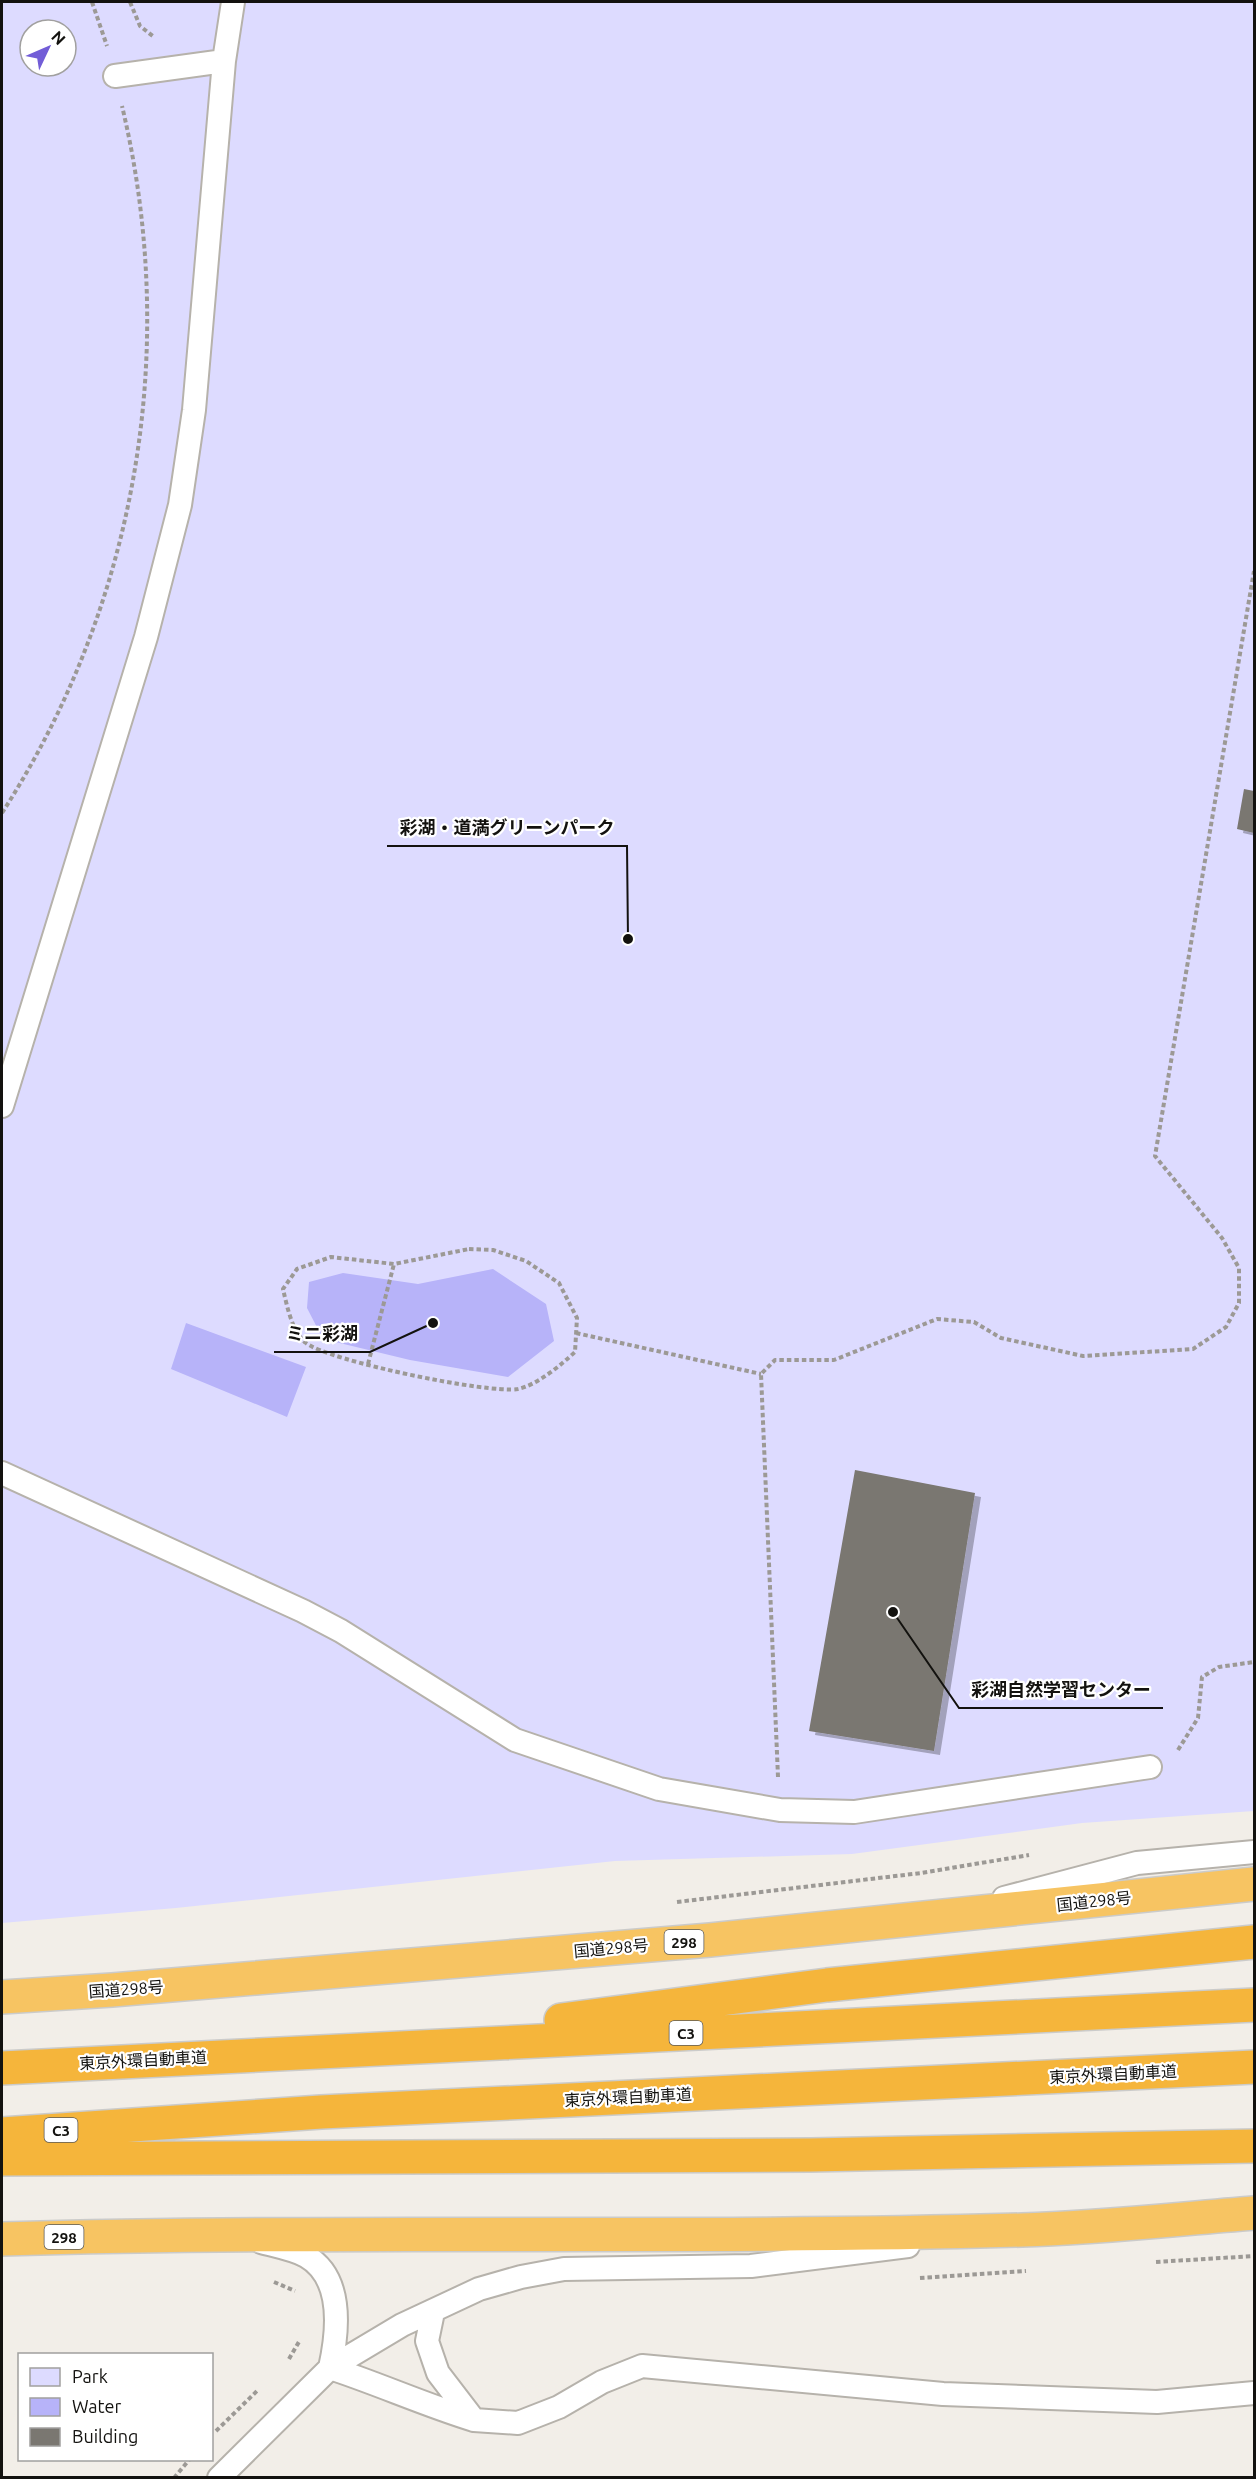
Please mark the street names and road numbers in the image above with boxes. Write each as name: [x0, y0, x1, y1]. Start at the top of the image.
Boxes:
street label: 国道298号: [1056, 1888, 1132, 1914]
road number: 298: [664, 1930, 704, 1954]
street label: 国道298号: [573, 1936, 649, 1960]
street label: 国道298号: [88, 1977, 164, 2001]
road number: C3: [670, 2021, 702, 2045]
street label: 東京外環自動車道: [79, 2048, 207, 2072]
street label: 東京外環自動車道: [1049, 2062, 1177, 2086]
street label: 東京外環自動車道: [564, 2085, 692, 2109]
road number: C3: [44, 2118, 78, 2142]
road number: 298: [44, 2225, 84, 2249]

